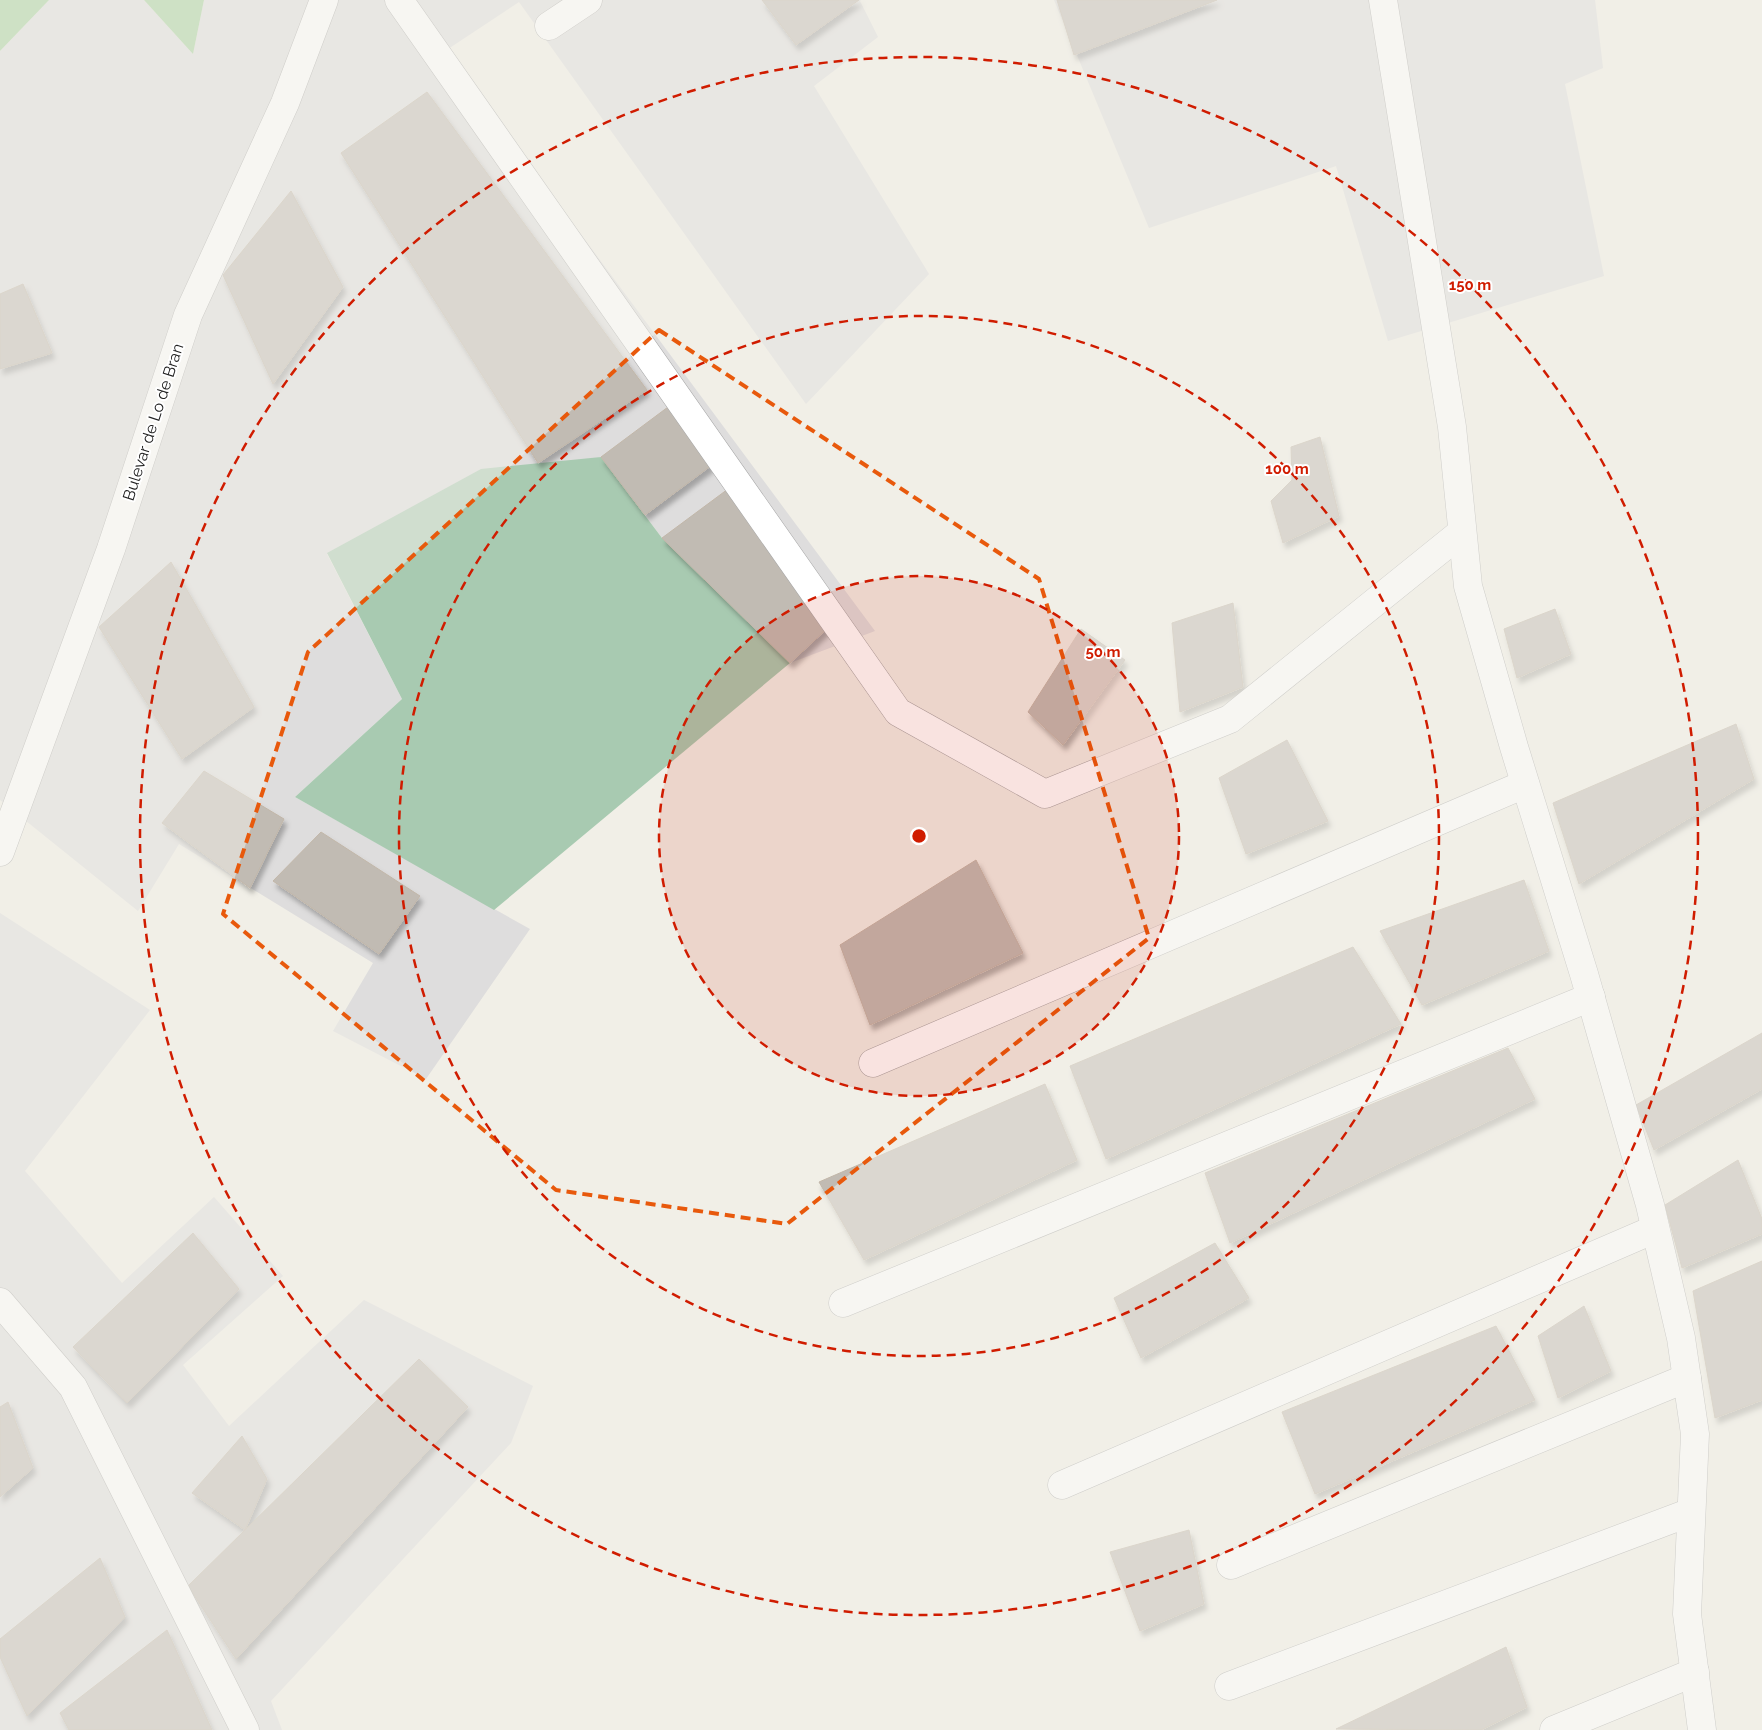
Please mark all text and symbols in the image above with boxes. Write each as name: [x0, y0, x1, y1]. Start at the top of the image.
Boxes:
text: 150 m: [1449, 276, 1491, 294]
street label: Bulevar de Lo de Bran: [119, 341, 187, 503]
text: 100 m: [1265, 460, 1309, 478]
text: 50 m: [1085, 643, 1121, 661]
centre of rings: [910, 827, 928, 845]

